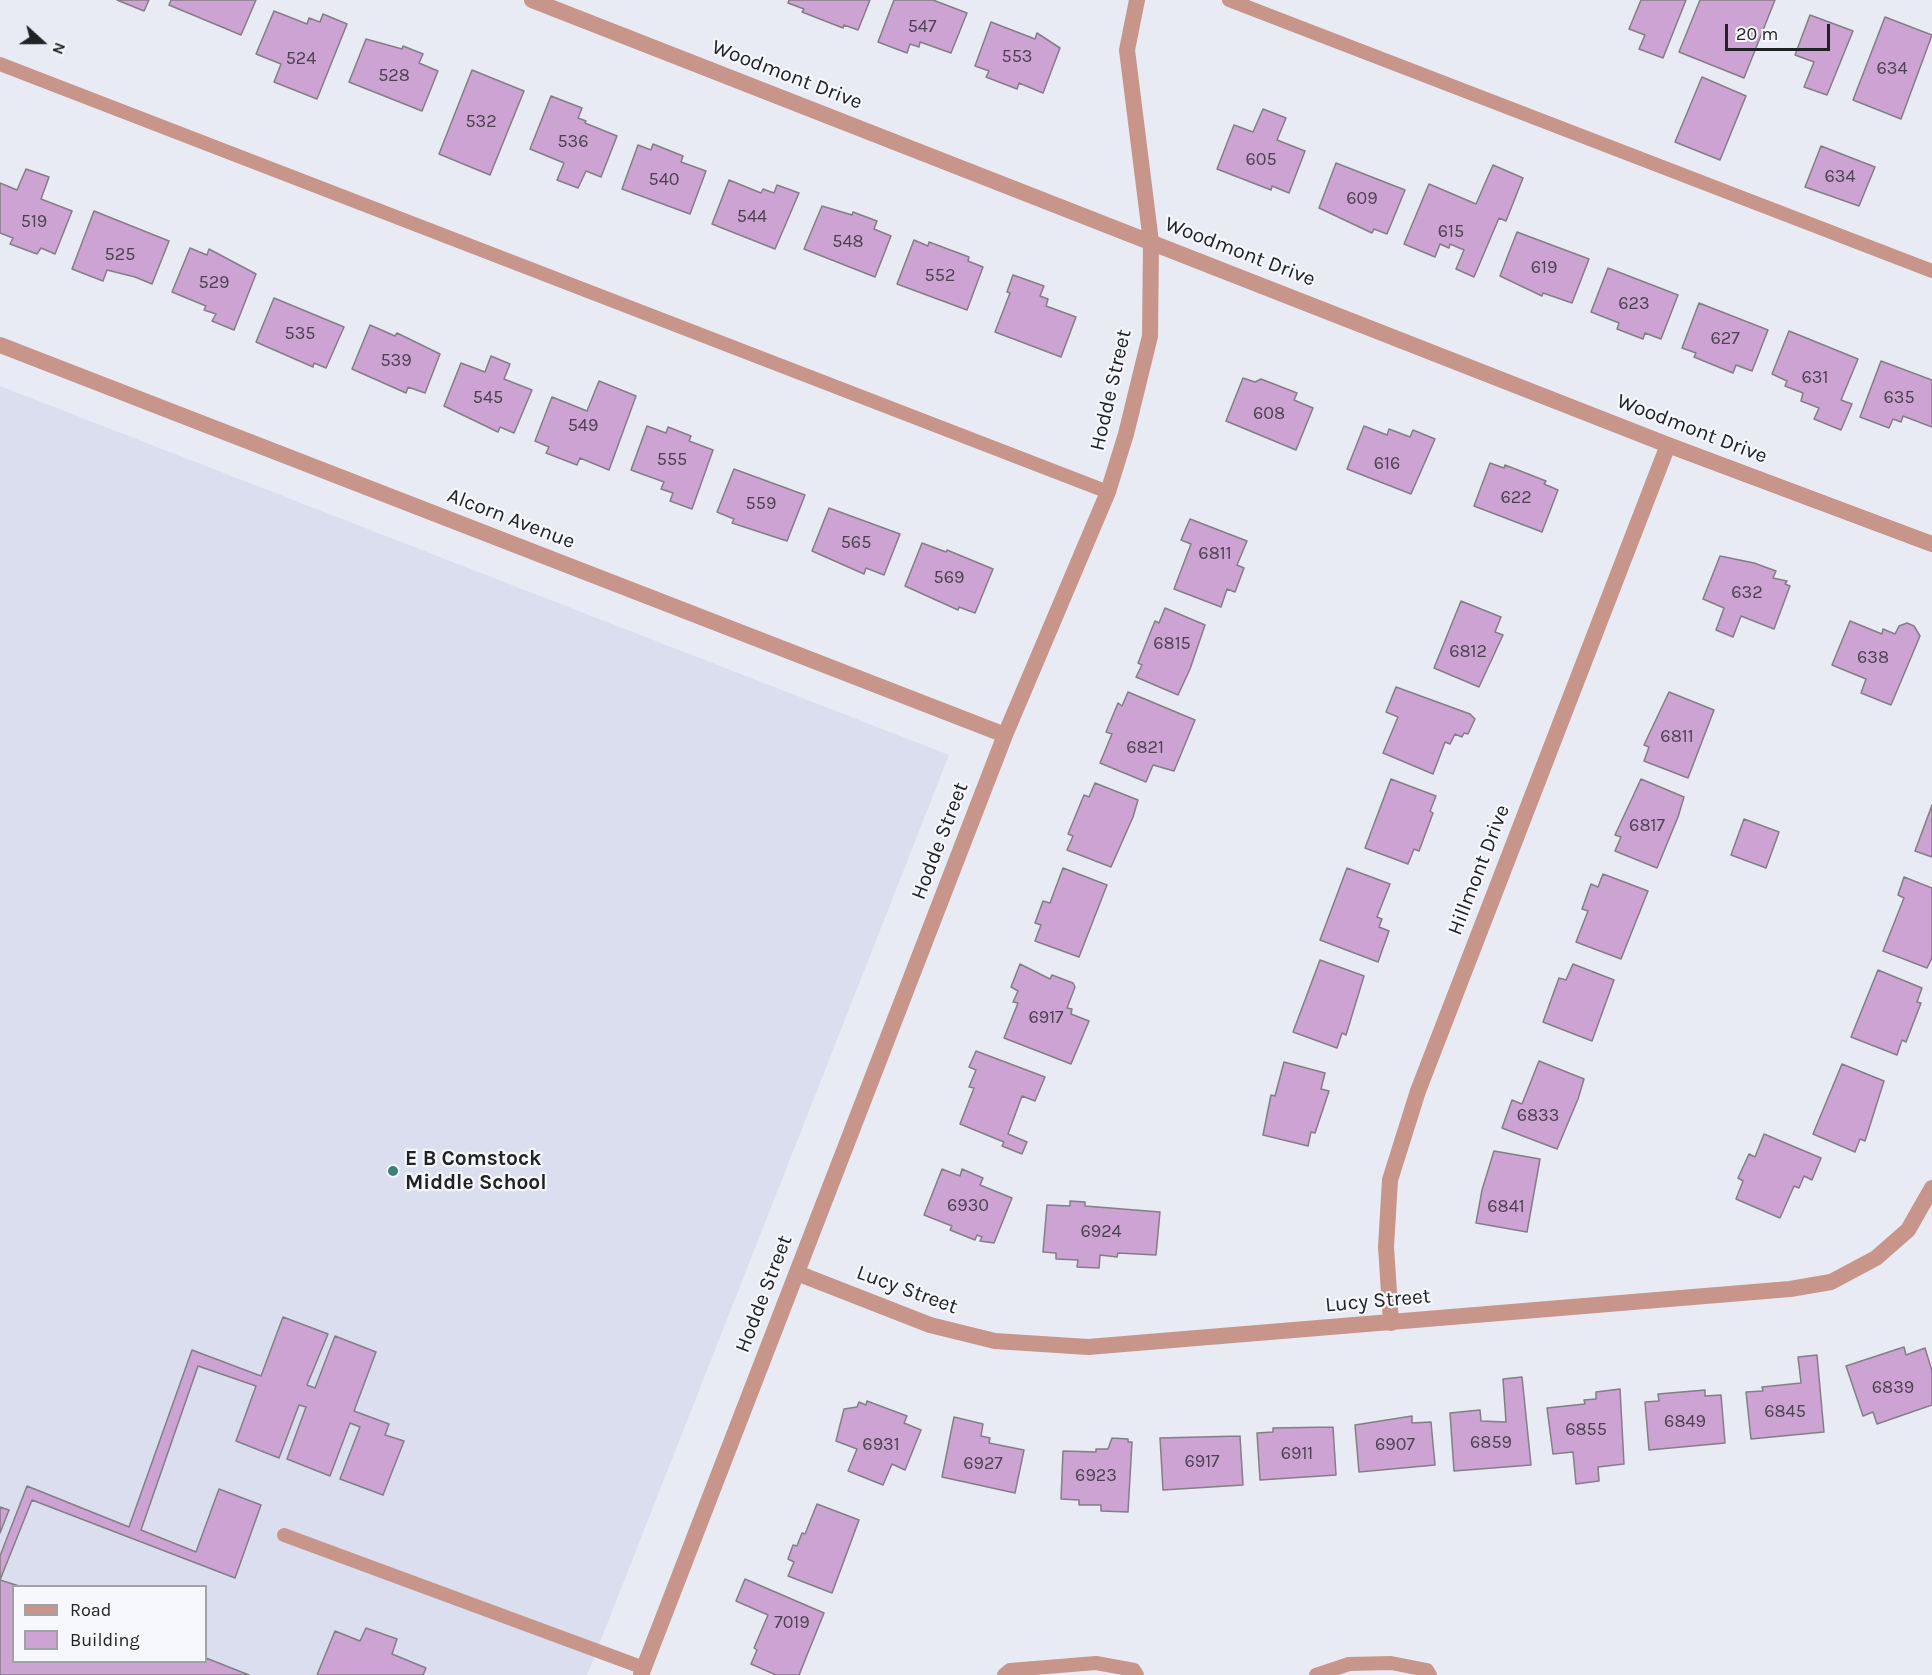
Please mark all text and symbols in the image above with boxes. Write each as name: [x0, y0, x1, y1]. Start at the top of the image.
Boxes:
north arrow: [12, 12, 72, 72]
scale bar: [1728, 12, 1833, 50]
house number: 547: [908, 16, 936, 38]
text: 20 m: [1736, 23, 1778, 45]
street label: Woodmont Drive: [708, 35, 866, 115]
text: N: [48, 40, 70, 57]
house number: 553: [1002, 46, 1032, 68]
house number: 524: [286, 48, 316, 70]
house number: 634: [1877, 58, 1907, 80]
house number: 528: [378, 65, 410, 87]
house number: 532: [465, 111, 497, 133]
house number: 536: [557, 131, 589, 153]
house number: 605: [1245, 149, 1277, 171]
house number: 634: [1825, 166, 1855, 188]
house number: 540: [649, 169, 679, 191]
house number: 609: [1346, 188, 1378, 210]
house number: 544: [737, 206, 767, 228]
house number: 519: [21, 211, 47, 233]
street label: Woodmont Drive: [1161, 212, 1319, 292]
house number: 615: [1438, 221, 1464, 243]
house number: 548: [832, 231, 864, 253]
house number: 525: [105, 244, 135, 266]
house number: 619: [1531, 257, 1557, 279]
house number: 552: [925, 265, 955, 287]
house number: 529: [198, 272, 230, 294]
house number: 623: [1618, 293, 1650, 315]
house number: 535: [285, 323, 315, 345]
street label: Hodde Street: [1085, 327, 1137, 453]
house number: 627: [1710, 328, 1740, 350]
house number: 539: [380, 350, 412, 372]
house number: 631: [1802, 367, 1828, 389]
house number: 545: [473, 387, 503, 409]
house number: 635: [1883, 387, 1915, 409]
street label: Woodmont Drive: [1613, 389, 1771, 469]
house number: 608: [1253, 403, 1285, 425]
house number: 549: [568, 415, 598, 437]
house number: 555: [657, 449, 687, 471]
house number: 616: [1374, 453, 1400, 475]
street label: Alcorn Avenue: [444, 483, 578, 555]
house number: 622: [1500, 487, 1532, 509]
house number: 559: [746, 493, 776, 515]
house number: 565: [841, 532, 871, 554]
house number: 6811: [1198, 543, 1232, 565]
house number: 569: [934, 567, 964, 589]
house number: 632: [1731, 582, 1763, 604]
house number: 6815: [1153, 633, 1191, 655]
house number: 6812: [1449, 641, 1487, 663]
house number: 638: [1857, 647, 1889, 669]
house number: 6811: [1660, 726, 1694, 748]
house number: 6821: [1126, 737, 1164, 759]
street label: Hodde Street: [906, 779, 974, 903]
street label: Hillmont Drive: [1443, 801, 1515, 939]
house number: 6817: [1629, 815, 1665, 837]
house number: 6917: [1028, 1007, 1064, 1029]
house number: 6833: [1517, 1105, 1559, 1127]
place label: E B Comstock Middle School: [405, 1146, 547, 1196]
marker: E B Comstock Middle School: [386, 1164, 400, 1178]
house number: 6930: [947, 1195, 989, 1217]
house number: 6841: [1487, 1196, 1525, 1218]
house number: 6924: [1080, 1221, 1122, 1243]
street label: Hodde Street: [730, 1232, 798, 1356]
street label: Lucy Street: [853, 1260, 961, 1320]
street label: Lucy Street: [1324, 1284, 1432, 1318]
house number: 6839: [1872, 1377, 1914, 1399]
house number: 6845: [1764, 1401, 1806, 1423]
house number: 6849: [1664, 1411, 1706, 1433]
house number: 6855: [1565, 1419, 1607, 1441]
house number: 6859: [1470, 1432, 1512, 1454]
house number: 6931: [862, 1434, 900, 1456]
house number: 6907: [1375, 1434, 1415, 1456]
house number: 6911: [1281, 1443, 1313, 1465]
house number: 6917: [1184, 1451, 1220, 1473]
house number: 6927: [963, 1453, 1003, 1475]
house number: 6923: [1075, 1465, 1117, 1487]
legend: [12, 1585, 207, 1663]
text: Road: [70, 1599, 111, 1621]
house number: 7019: [774, 1612, 810, 1634]
text: Building: [70, 1629, 140, 1651]

